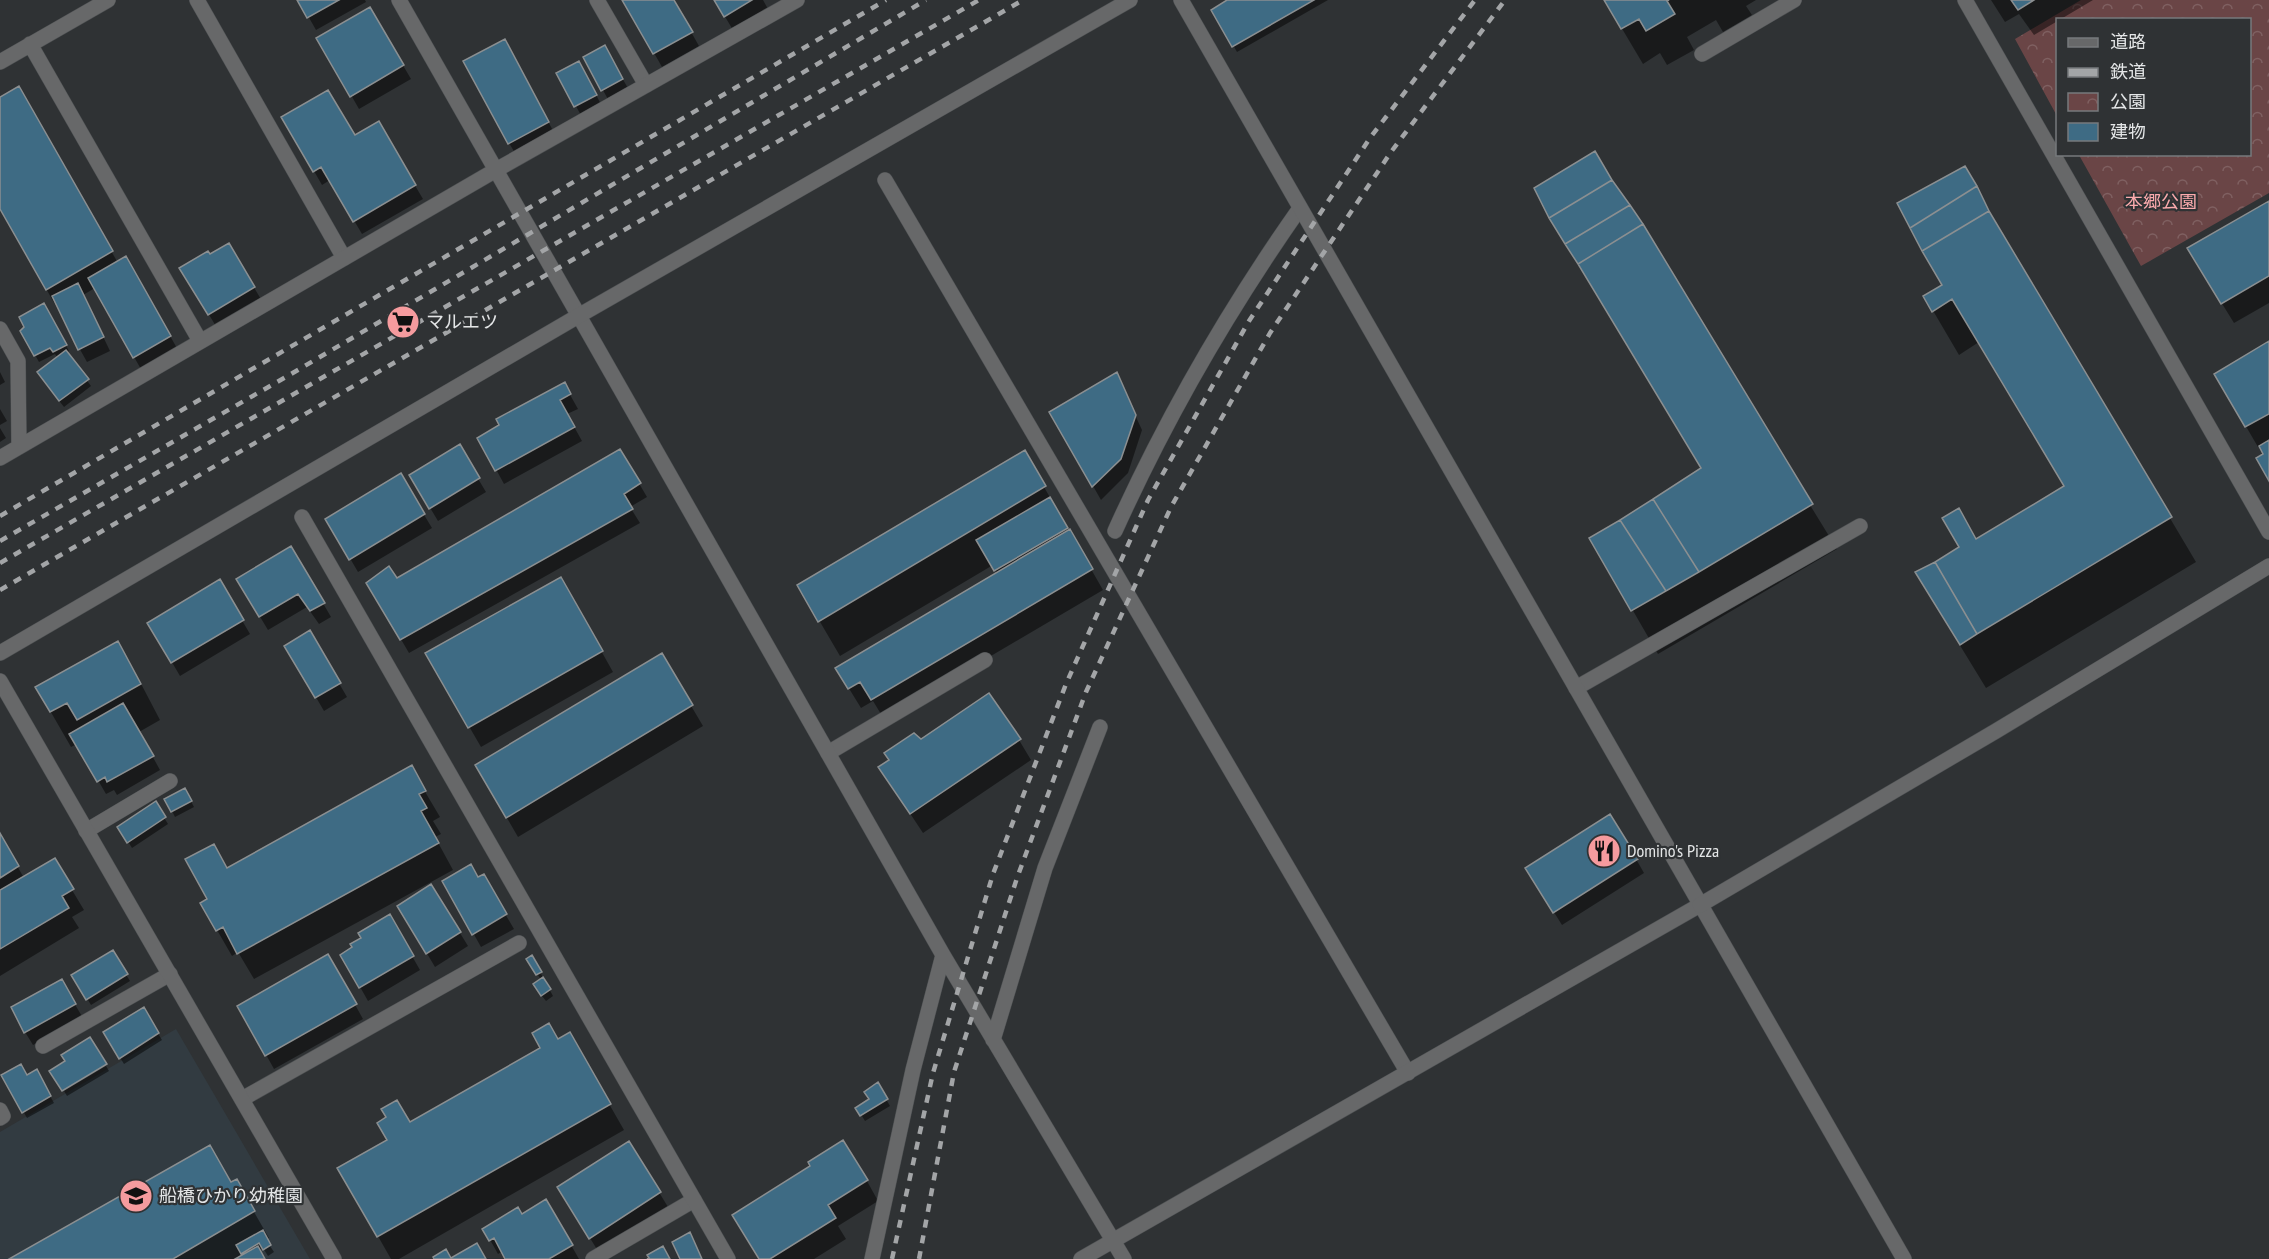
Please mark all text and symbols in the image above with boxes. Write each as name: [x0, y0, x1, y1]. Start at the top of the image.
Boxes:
legend: [2056, 18, 2251, 156]
text: 道路: [2110, 30, 2146, 53]
text: 鉄道: [2110, 60, 2146, 83]
text: 公園: [2110, 90, 2146, 113]
text: 建物: [2110, 120, 2146, 143]
park label: 本郷公園: [2125, 190, 2197, 213]
supermarket icon: マルエツ: [385, 304, 421, 340]
place label: マルエツ: [426, 310, 498, 333]
restaurant icon: Domino's Pizza: [1586, 833, 1622, 869]
place label: Domino's Pizza: [1627, 839, 1719, 862]
school or university icon: 船橋ひかり幼稚園: [118, 1178, 154, 1214]
place label: 船橋ひかり幼稚園: [159, 1184, 303, 1207]

